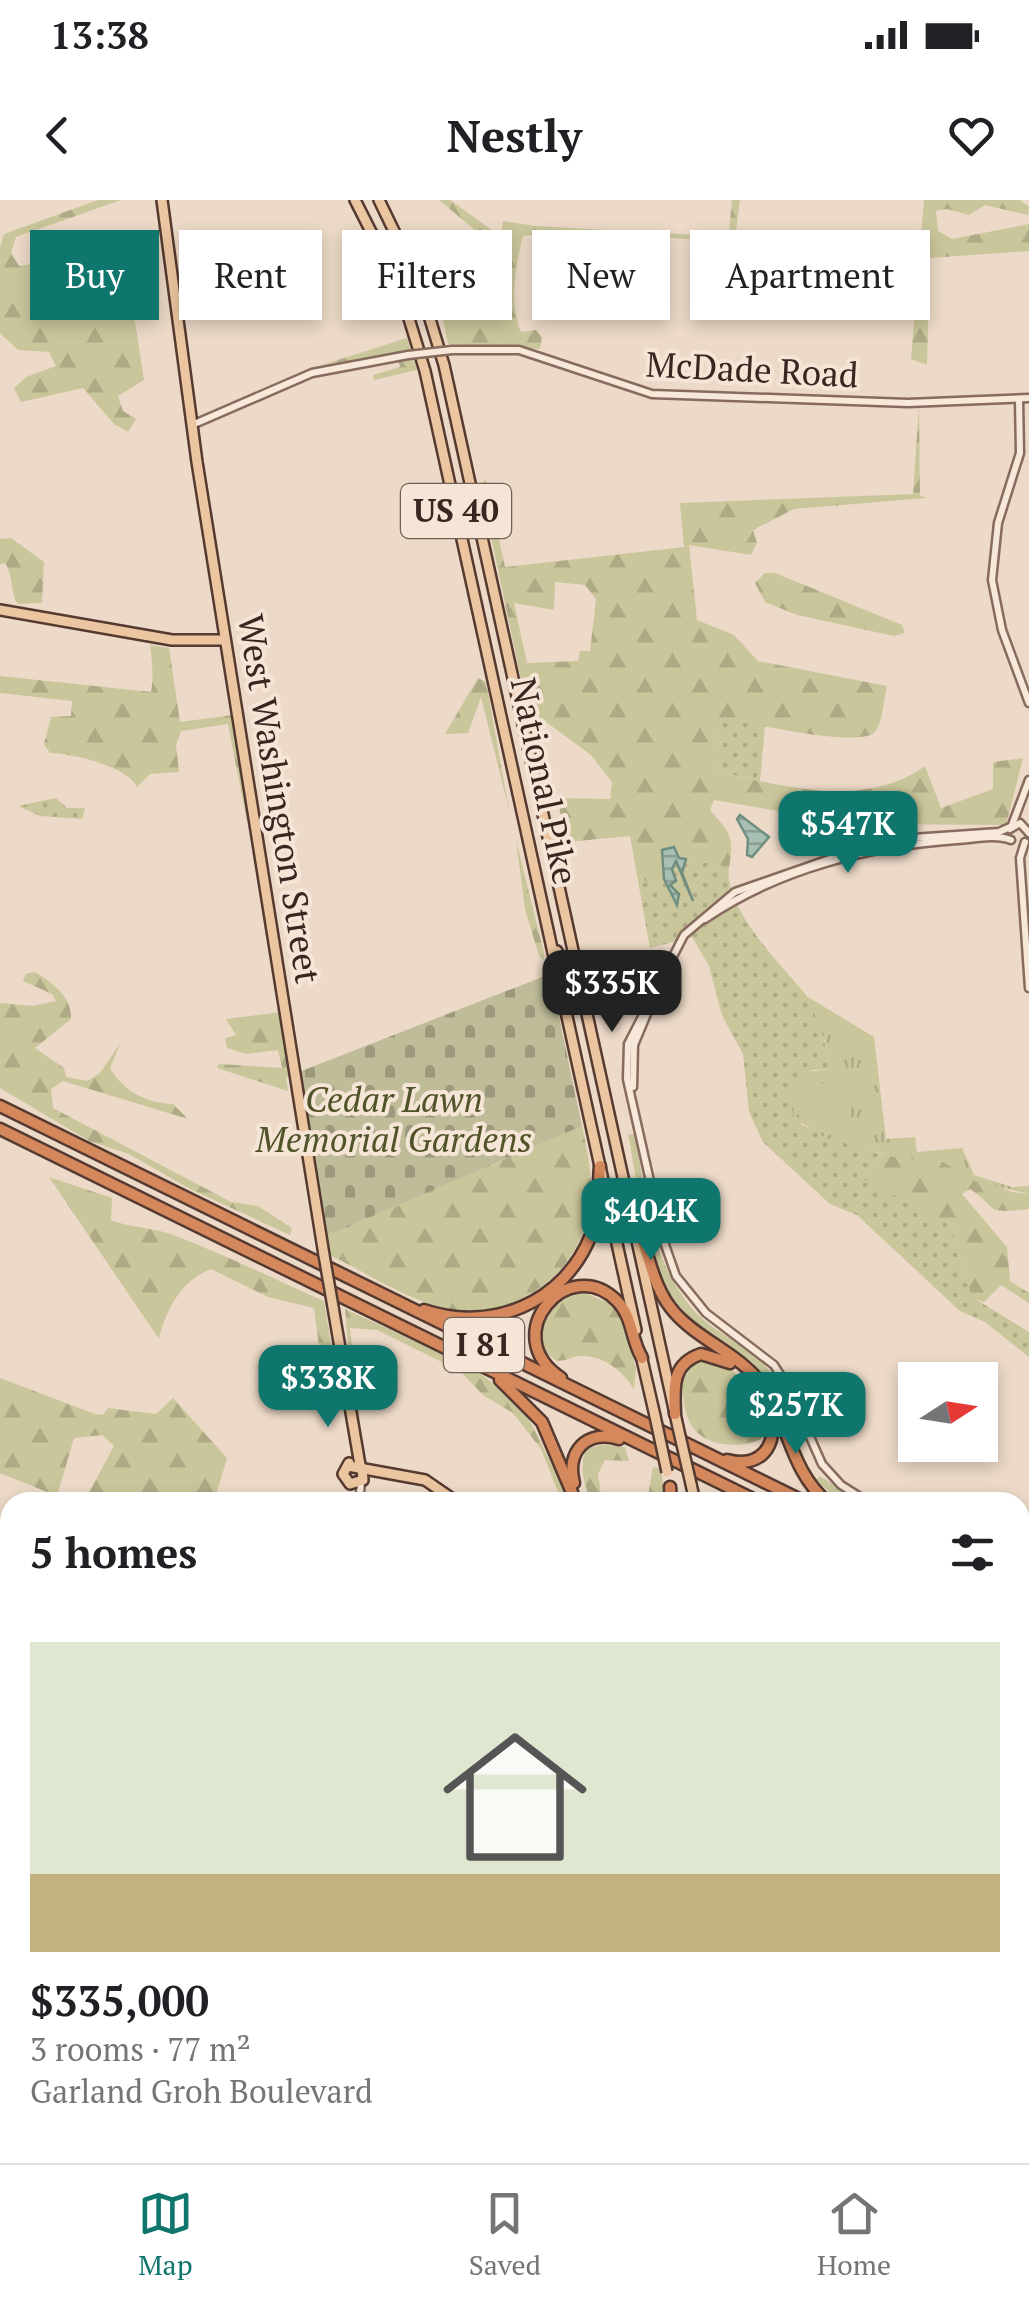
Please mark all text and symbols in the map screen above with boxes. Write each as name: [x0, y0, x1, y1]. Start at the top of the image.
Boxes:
text: 13:38: [50, 10, 149, 60]
text: Nestly: [447, 105, 582, 165]
icon: back: [30, 108, 85, 163]
icon: heart: [944, 108, 999, 163]
chip: Buy: [30, 230, 159, 320]
chip: Rent: [179, 230, 322, 320]
chip: Filters: [342, 230, 512, 320]
chip: New: [532, 230, 670, 320]
chip: Apartment: [690, 230, 930, 320]
street label: McDade Road: [645, 340, 859, 398]
road number: US 40: [401, 484, 511, 538]
street label: West Washington Street: [228, 611, 332, 987]
street label: National Pike: [501, 673, 589, 888]
pin: $547K: [778, 791, 918, 876]
text: $547K: [800, 802, 896, 844]
pin: $335K: [542, 950, 682, 1035]
text: $335K: [564, 961, 660, 1003]
park label: Cedar Lawn Memorial Gardens: [255, 1076, 532, 1162]
pin: $404K: [581, 1178, 721, 1263]
text: $404K: [603, 1189, 699, 1231]
road number: I 81: [444, 1318, 524, 1372]
pin: $338K: [258, 1345, 398, 1430]
text: $338K: [280, 1356, 376, 1398]
north arrow: [898, 1362, 998, 1462]
map controls: [898, 1362, 998, 1462]
pin: $257K: [726, 1372, 866, 1457]
text: $257K: [748, 1383, 844, 1425]
text: 5 homes: [30, 1524, 197, 1580]
icon: filters: [945, 1525, 1000, 1580]
icon: home: [425, 1707, 605, 1887]
text: $335,000: [30, 1972, 209, 2028]
text: 3 rooms · 77 m²: [30, 2028, 251, 2070]
text: Garland Groh Boulevard: [30, 2070, 373, 2112]
tab: Map: [138, 2186, 193, 2283]
tab: Saved: [469, 2186, 541, 2283]
tab: Home: [817, 2186, 891, 2283]

